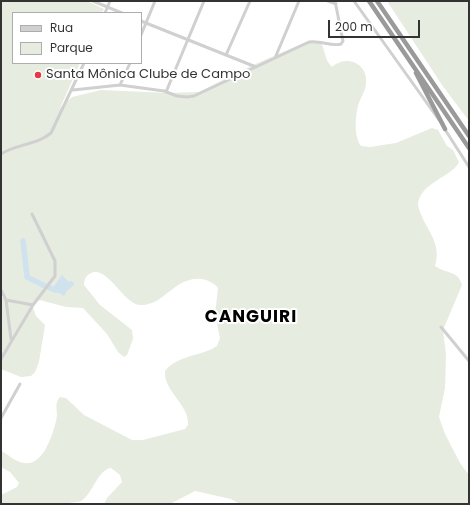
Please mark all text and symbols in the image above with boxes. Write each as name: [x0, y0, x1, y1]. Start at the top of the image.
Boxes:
legend: [12, 12, 142, 64]
scale bar: [330, 12, 422, 38]
text: 200 m: [335, 18, 373, 35]
text: Rua: [50, 19, 73, 36]
text: Parque: [50, 39, 93, 56]
place label: Santa Mônica Clube de Campo: [46, 67, 250, 83]
marker: Santa Mônica Clube de Campo: [33, 70, 43, 80]
district label: CANGUIRI: [205, 308, 297, 328]

